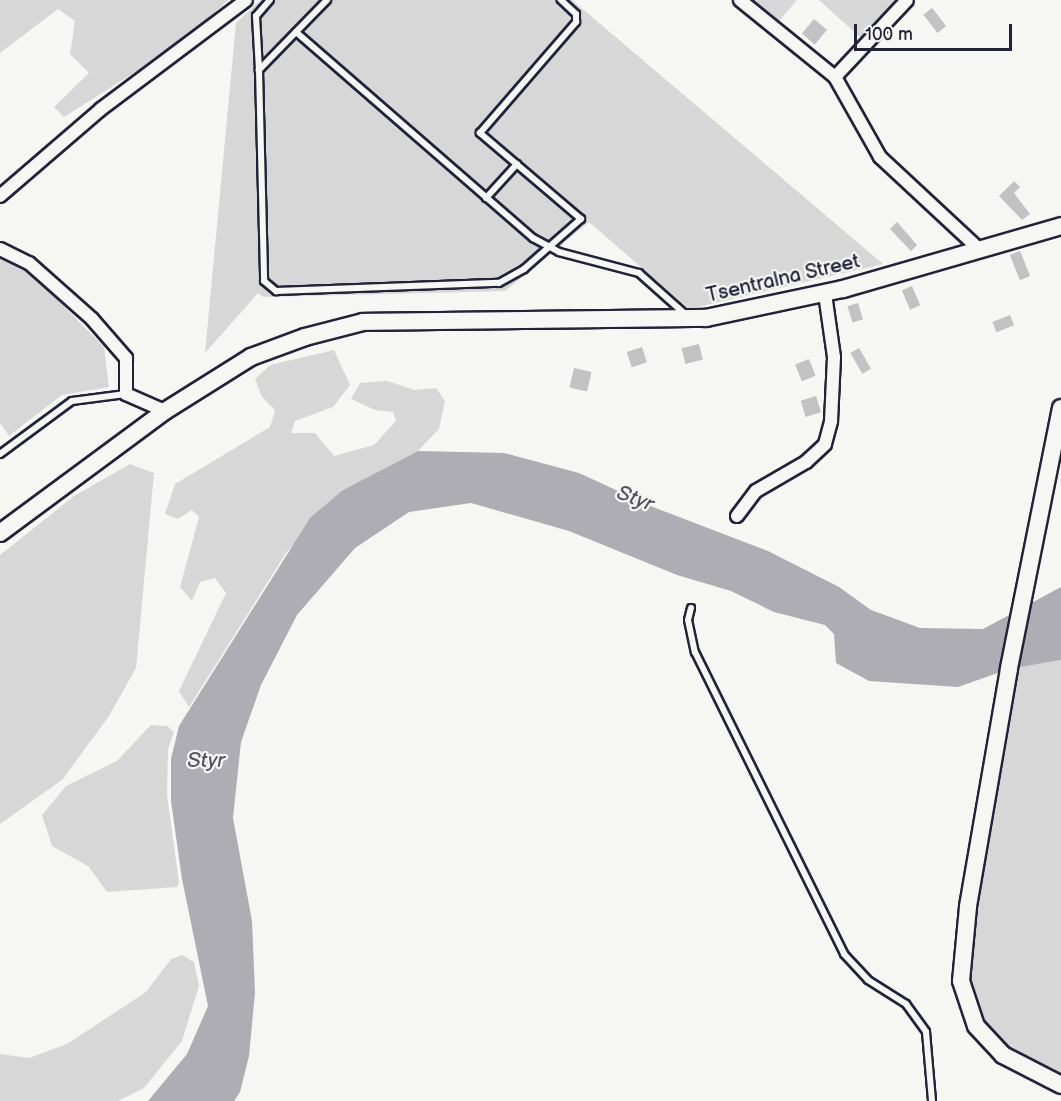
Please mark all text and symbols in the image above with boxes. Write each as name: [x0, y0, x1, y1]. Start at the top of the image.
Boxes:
scale bar: [857, 12, 1014, 50]
text: 100 m: [865, 24, 913, 45]
street label: Tsentralna Street: [704, 250, 862, 308]
water label: Styr: [613, 481, 657, 517]
water label: Styr: [187, 748, 225, 774]

